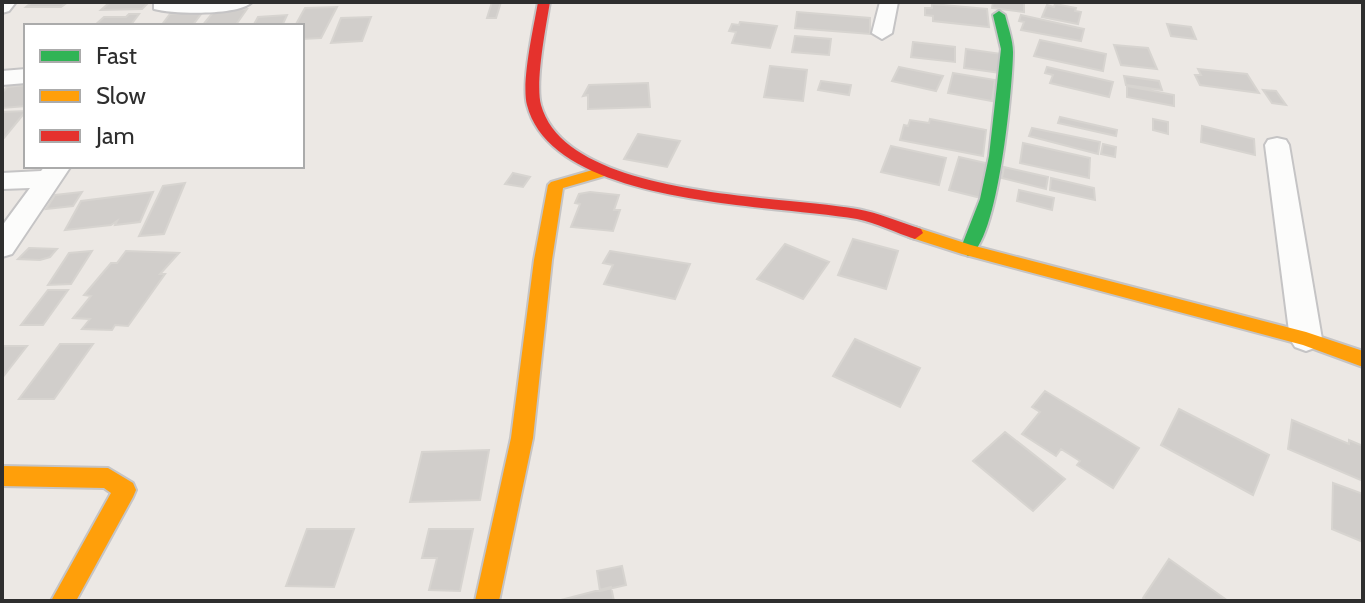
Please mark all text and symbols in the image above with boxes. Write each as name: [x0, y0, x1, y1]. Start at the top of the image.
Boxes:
legend: [24, 24, 304, 168]
text: Fast: [96, 41, 137, 70]
text: Slow: [96, 81, 146, 110]
text: Jam: [95, 121, 134, 150]

